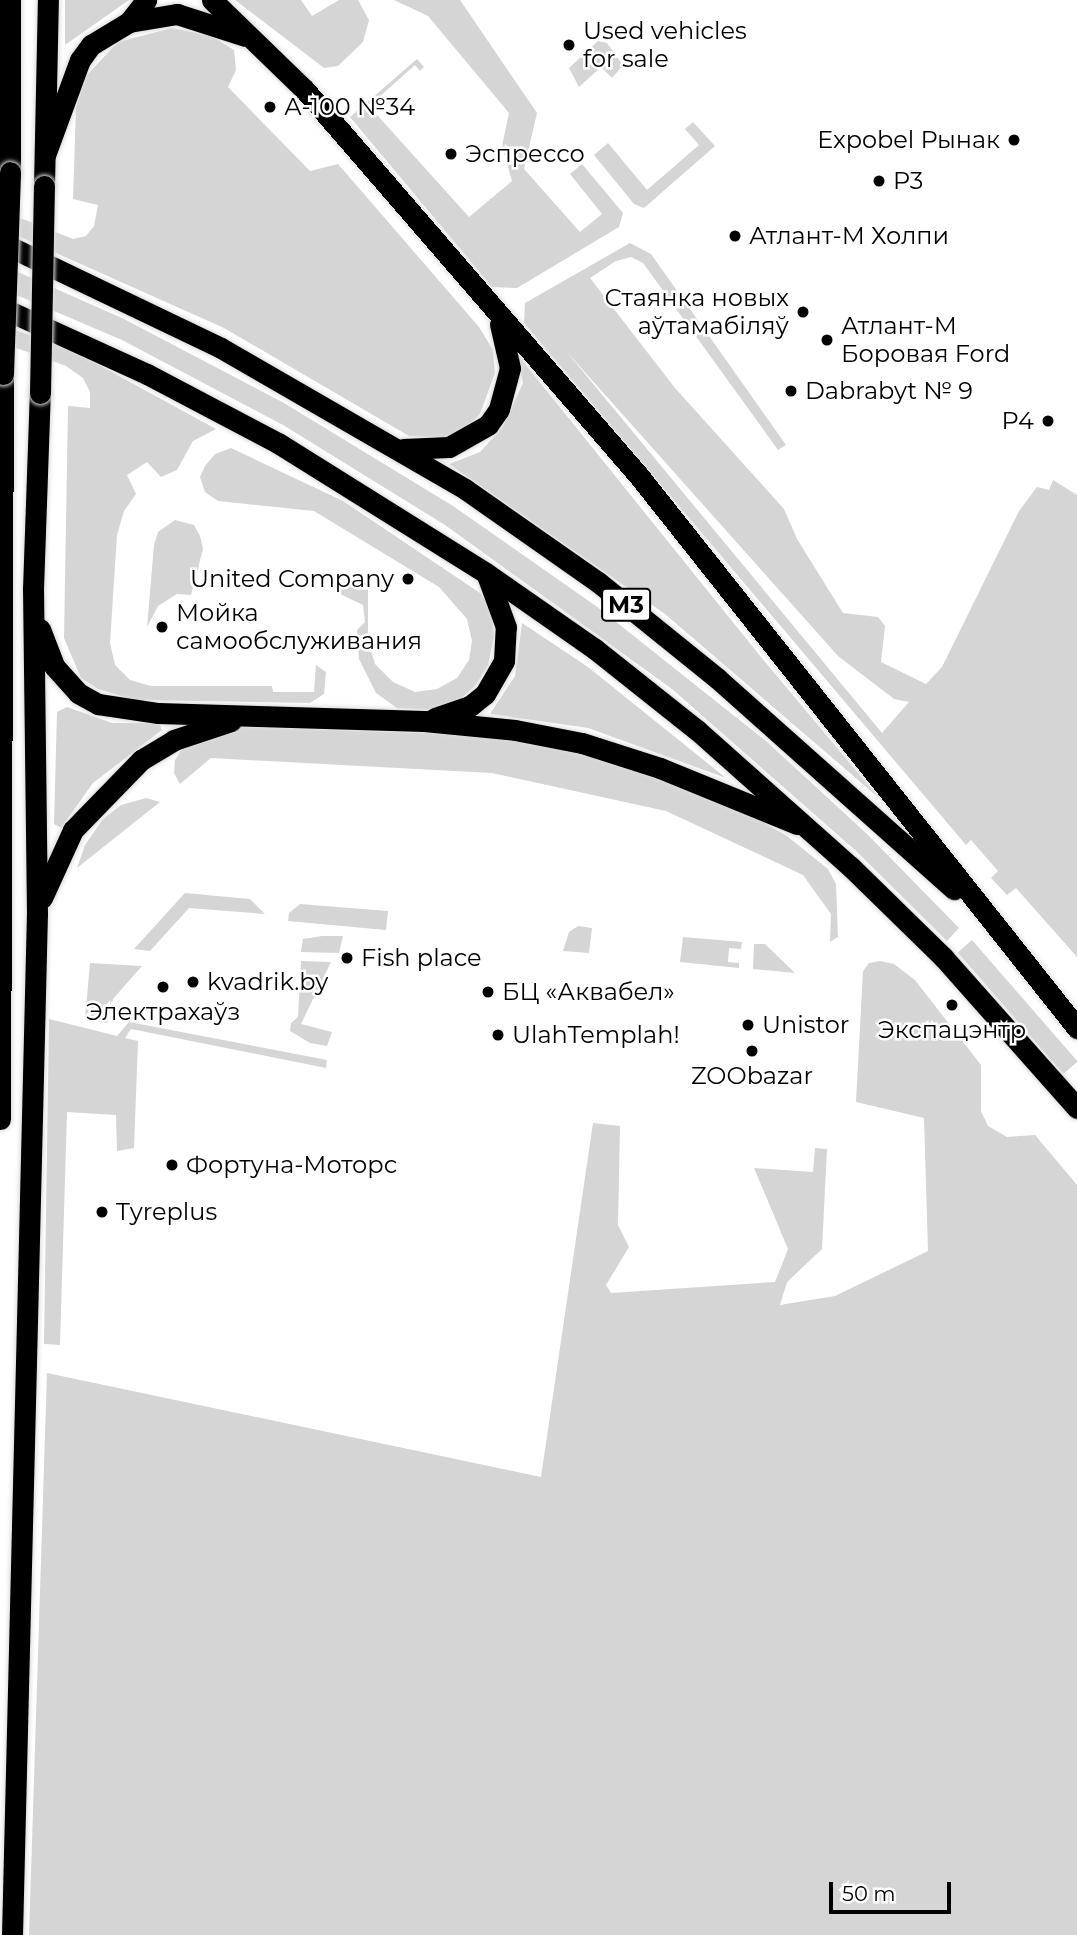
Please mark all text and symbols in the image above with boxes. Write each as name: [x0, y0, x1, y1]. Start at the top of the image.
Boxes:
place label: Used vehicles for sale: [583, 17, 747, 73]
marker: Used vehicles for sale: [561, 37, 577, 53]
place label: А-100 №34: [284, 93, 415, 121]
marker: А-100 №34: [262, 99, 278, 115]
place label: Expobel Рынак: [817, 126, 1000, 154]
marker: Expobel Рынак: [1006, 132, 1022, 148]
place label: Эспрессо: [465, 140, 585, 168]
marker: Эспрессо: [443, 146, 459, 162]
place label: P3: [893, 167, 923, 195]
marker: P3: [871, 173, 887, 189]
place label: Атлант-М Холпи: [749, 222, 949, 250]
marker: Атлант-М Холпи: [727, 228, 743, 244]
place label: Стаянка новых аўтамабіляў: [605, 284, 789, 340]
marker: Стаянка новых аўтамабіляў: [795, 304, 811, 320]
place label: Атлант-М Боровая Ford: [841, 312, 1010, 368]
marker: Атлант-М Боровая Ford: [819, 332, 835, 348]
place label: Dabrabyt № 9: [805, 377, 973, 405]
marker: Dabrabyt № 9: [783, 383, 799, 399]
place label: P4: [1002, 407, 1034, 435]
marker: P4: [1040, 413, 1056, 429]
place label: United Company: [190, 565, 394, 593]
marker: United Company: [400, 571, 416, 587]
road number: М3: [600, 586, 652, 624]
place label: Мойка самообслуживания: [176, 599, 422, 655]
marker: Мойка самообслуживания: [154, 619, 170, 635]
place label: Fish place: [361, 944, 482, 972]
marker: Fish place: [339, 950, 355, 966]
place label: kvadrik.by: [207, 968, 328, 996]
marker: kvadrik.by: [185, 974, 201, 990]
place label: БЦ «Аквабел»: [502, 978, 675, 1006]
marker: Электрахаўз: [155, 979, 171, 995]
marker: БЦ «Аквабел»: [480, 984, 496, 1000]
marker: Экспацэнтр: [944, 997, 960, 1013]
place label: Электрахаўз: [86, 998, 240, 1026]
place label: Unistor: [762, 1011, 849, 1039]
place label: Экспацэнтр: [878, 1016, 1026, 1044]
marker: Unistor: [740, 1017, 756, 1033]
place label: UlahTemplah!: [512, 1021, 680, 1049]
marker: UlahTemplah!: [490, 1027, 506, 1043]
marker: ZOObazar: [744, 1043, 760, 1059]
place label: ZOObazar: [691, 1062, 813, 1090]
place label: Фортуна-Моторс: [186, 1151, 397, 1179]
marker: Фортуна-Моторс: [164, 1157, 180, 1173]
place label: Tyreplus: [116, 1198, 217, 1226]
marker: Tyreplus: [94, 1204, 110, 1220]
scale bar: [832, 1868, 954, 1912]
text: 50 m: [842, 1881, 896, 1906]

